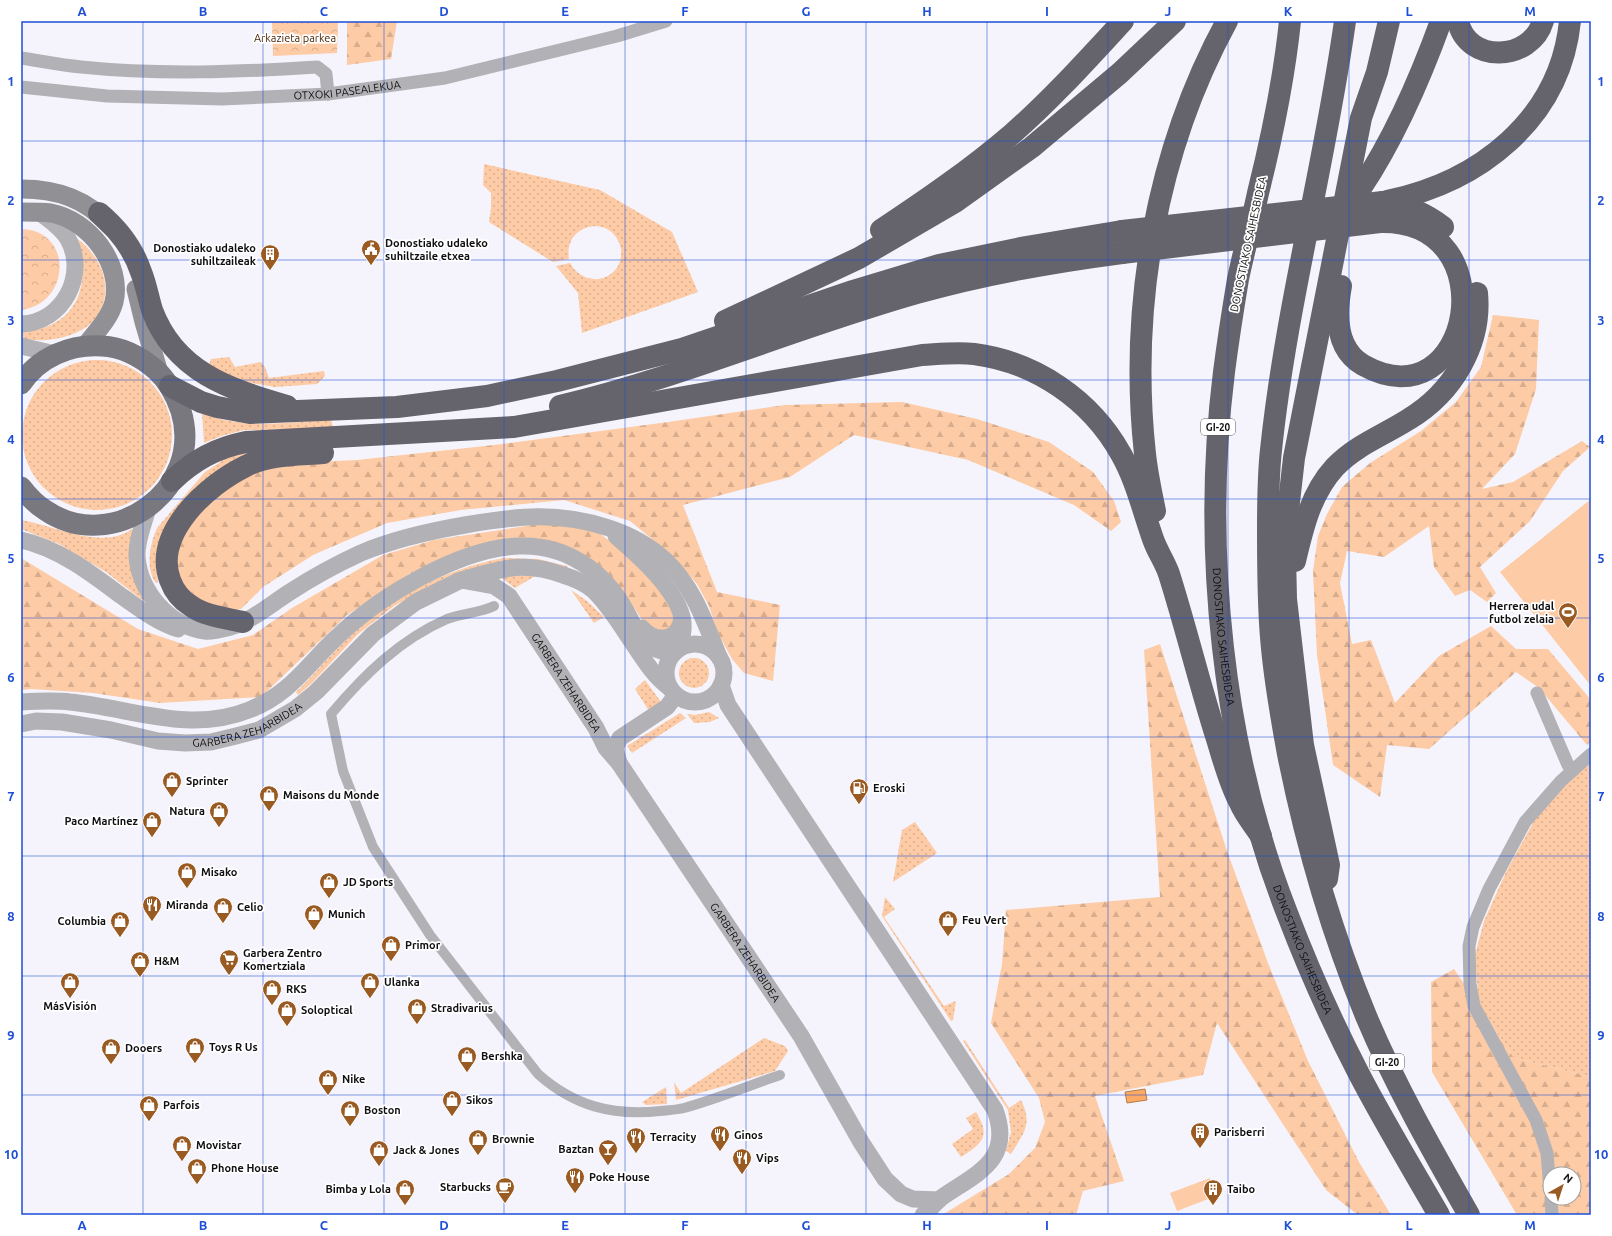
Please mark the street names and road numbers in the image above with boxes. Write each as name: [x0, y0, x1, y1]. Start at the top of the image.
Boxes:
street label: OTXOKI PASEALEKUA: [293, 78, 402, 102]
street label: DONOSTIAKO SAIHESBIDEA: [1228, 174, 1268, 313]
road number: GI-20: [1201, 419, 1235, 435]
street label: DONOSTIAKO SAIHESBIDEA: [1211, 568, 1237, 707]
street label: GARBERA ZEHARBIDEA: [529, 631, 604, 735]
street label: GARBERA ZEHARBIDEA: [192, 700, 305, 749]
street label: DONOSTIAKO SAIHESBIDEA: [1271, 883, 1335, 1017]
street label: GARBERA ZEHARBIDEA: [708, 901, 783, 1005]
road number: GI-20: [1370, 1054, 1404, 1070]

